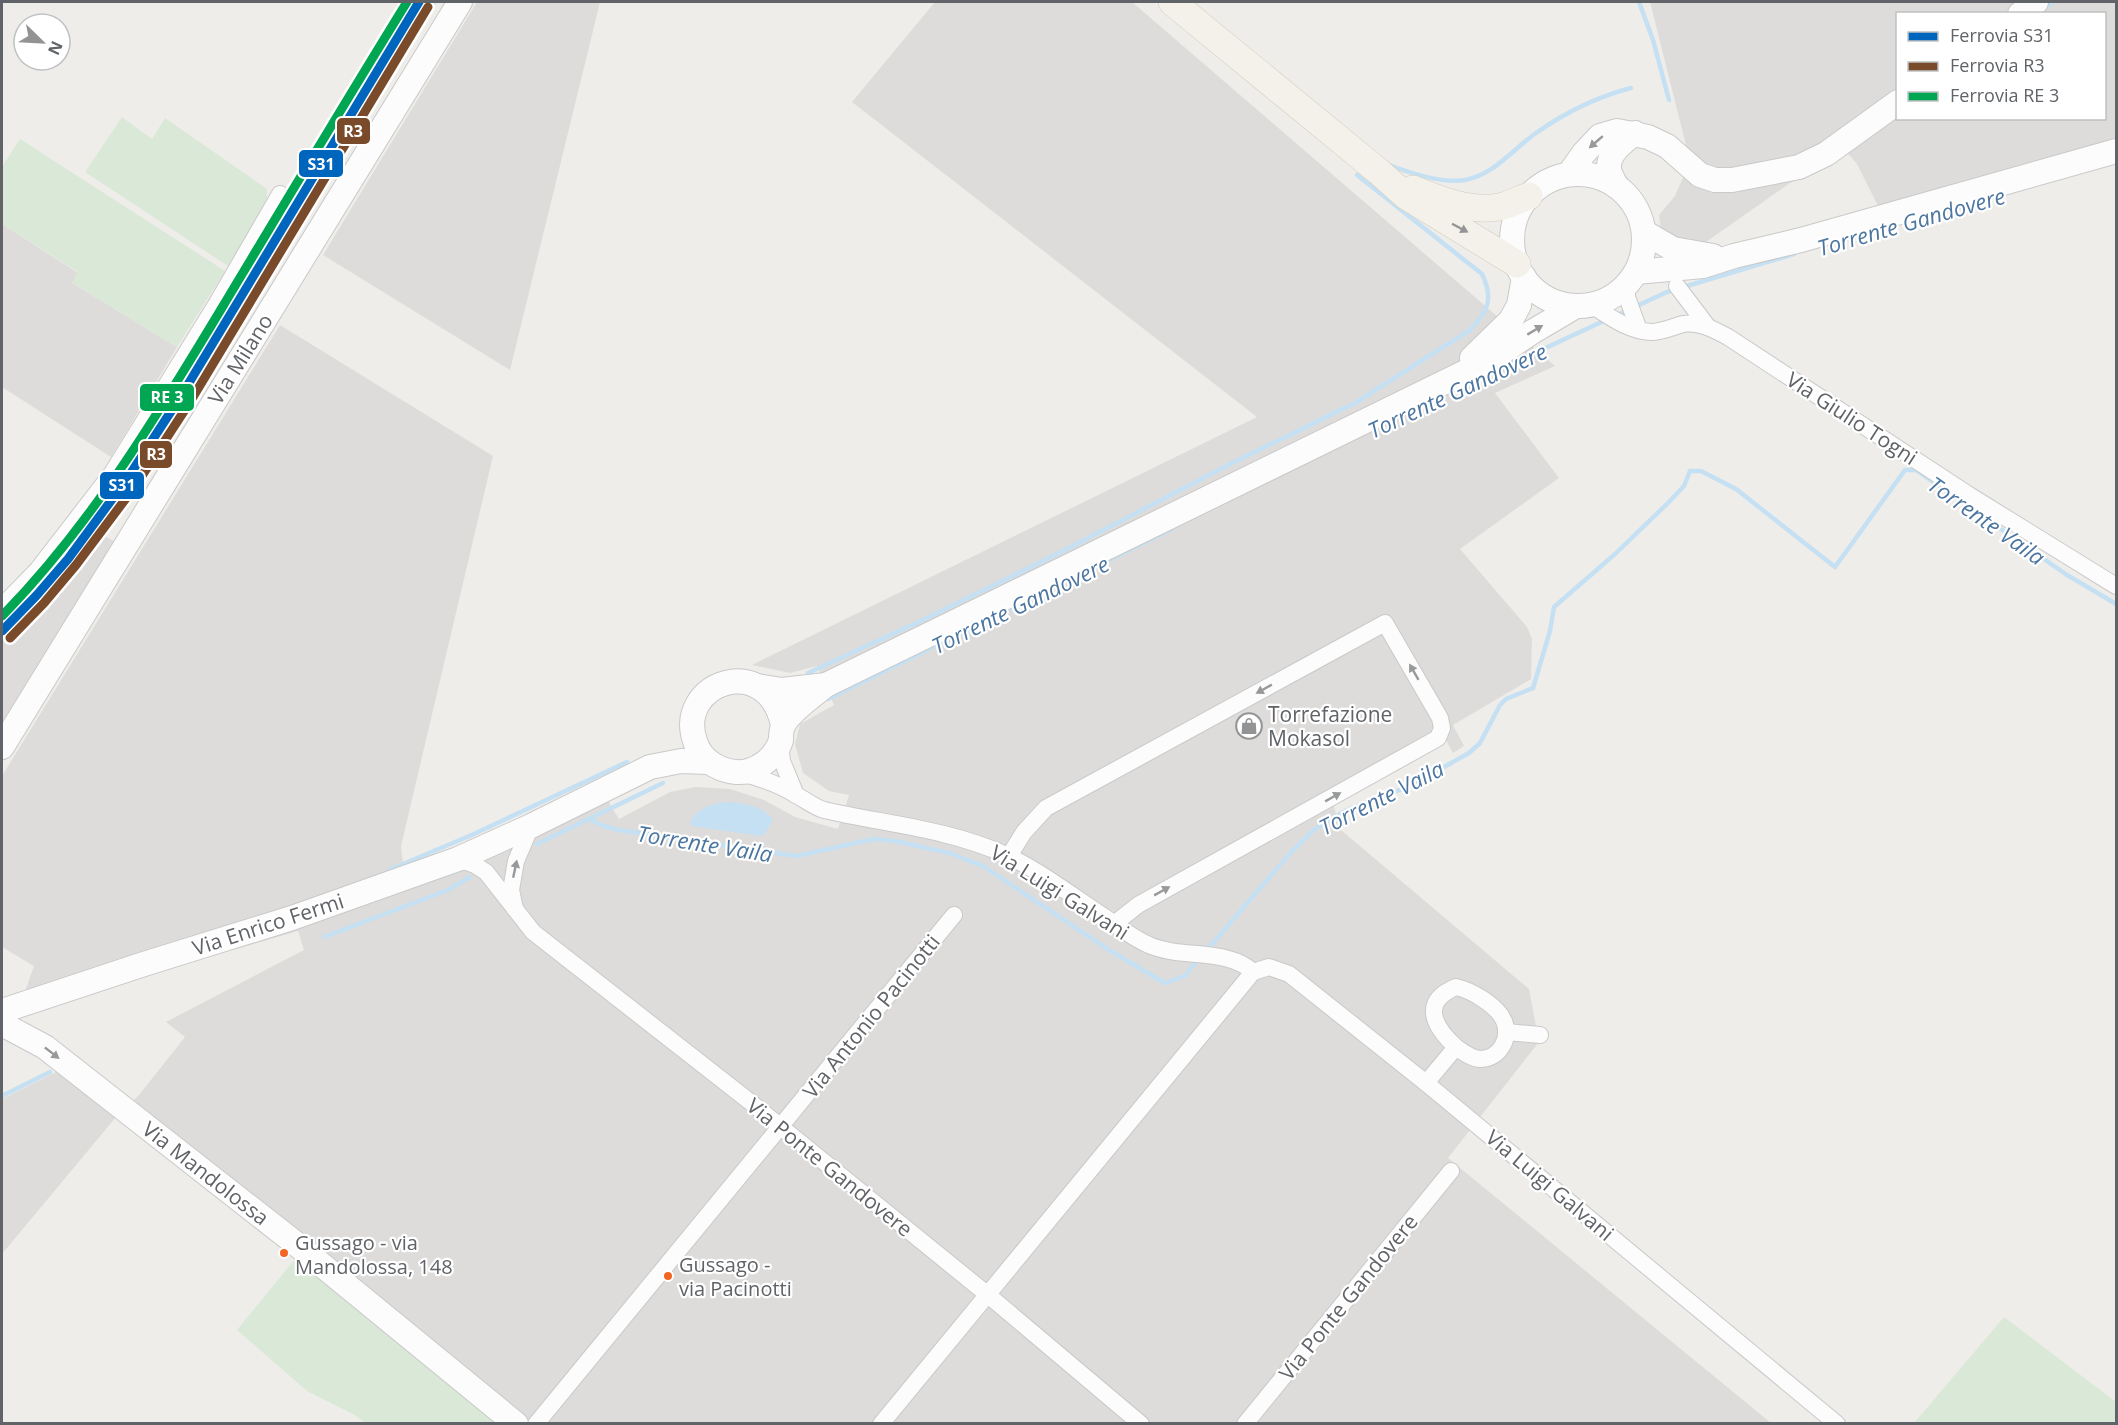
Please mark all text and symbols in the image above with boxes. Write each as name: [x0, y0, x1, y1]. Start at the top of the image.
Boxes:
north arrow: [12, 12, 72, 72]
legend: [1896, 12, 2106, 120]
text: Ferrovia S31: [1950, 23, 2054, 47]
text: N: [43, 38, 68, 59]
text: Ferrovia R3: [1950, 53, 2045, 77]
text: Ferrovia RE 3: [1950, 83, 2059, 107]
line badge: R3: [336, 117, 371, 145]
text: R3: [343, 120, 363, 142]
one-way arrow: [1589, 135, 1604, 148]
line badge: S31: [298, 149, 344, 178]
text: S31: [307, 153, 335, 175]
water label: Torrente Gandovere: [1814, 180, 2009, 262]
one-way arrow: [1451, 224, 1468, 233]
street label: Via Milano: [201, 308, 279, 410]
one-way arrow: [1527, 325, 1543, 336]
water label: Torrente Gandovere: [1363, 335, 1551, 445]
street label: Via Giulio Togni: [1781, 365, 1923, 471]
line badge: RE 3: [139, 383, 195, 412]
text: RE 3: [151, 386, 183, 408]
line badge: R3: [139, 440, 173, 469]
text: R3: [146, 443, 166, 465]
water label: Torrente Vaila: [1923, 469, 2051, 571]
line badge: S31: [99, 471, 145, 500]
text: S31: [108, 474, 136, 496]
water label: Torrente Gandovere: [926, 548, 1114, 660]
one-way arrow: [1408, 664, 1419, 680]
one-way arrow: [1255, 684, 1272, 694]
place label: Torrefazione Mokasol: [1268, 700, 1392, 752]
shop icon: Torrefazione Mokasol: [1234, 711, 1264, 741]
water label: Torrente Vaila: [1313, 753, 1449, 841]
one-way arrow: [1324, 792, 1341, 802]
water label: Torrente Vaila: [635, 818, 775, 868]
street label: Via Luigi Galvani: [985, 838, 1135, 946]
one-way arrow: [511, 859, 520, 878]
street label: Via Enrico Fermi: [189, 886, 347, 962]
one-way arrow: [1154, 886, 1171, 896]
street label: Via Antonio Pacinotti: [796, 928, 946, 1104]
one-way arrow: [44, 1046, 60, 1059]
street label: Via Ponte Gandovere: [741, 1091, 919, 1243]
street label: Via Mandolossa: [137, 1115, 275, 1231]
street label: Via Luigi Galvani: [1480, 1123, 1620, 1247]
street label: Via Ponte Gandovere: [1272, 1208, 1424, 1386]
place label: Gussago - via Mandolossa, 148: [295, 1229, 453, 1280]
marker: Gussago - via Mandolossa, 148: [278, 1247, 290, 1259]
place label: Gussago - via Pacinotti: [679, 1251, 792, 1302]
marker: Gussago - via Pacinotti: [662, 1270, 674, 1282]

